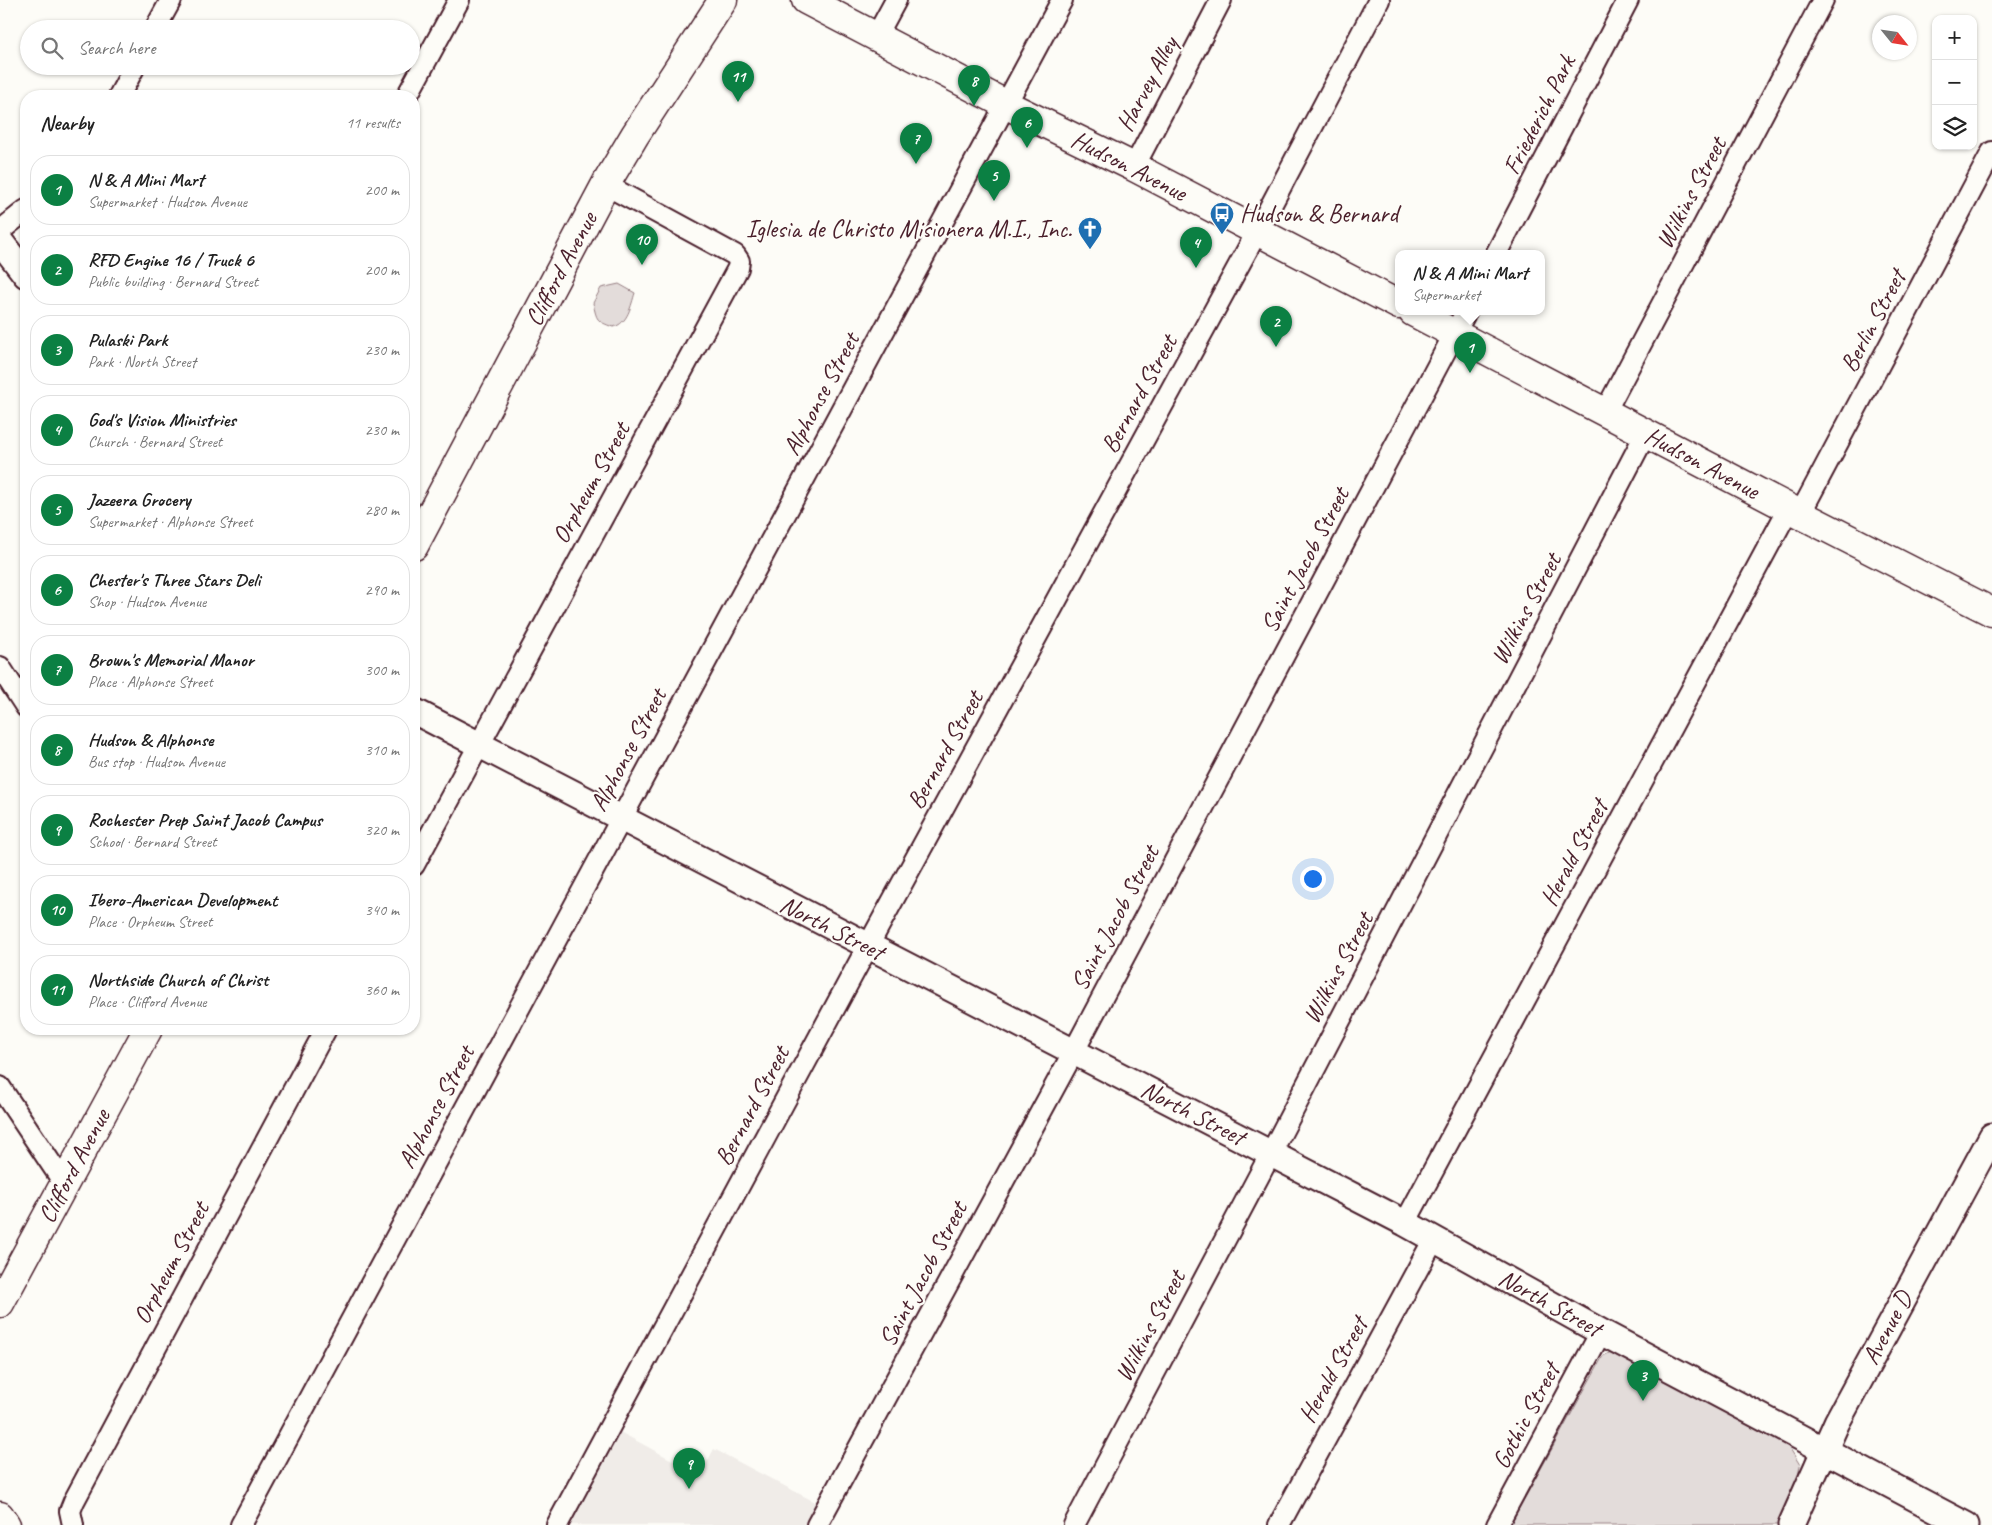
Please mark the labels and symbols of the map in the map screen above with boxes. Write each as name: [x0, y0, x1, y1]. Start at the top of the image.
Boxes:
north arrow: [1872, 15, 1917, 60]
street label: Harvey Alley: [1109, 29, 1186, 137]
street label: Friederich Park: [1495, 48, 1583, 180]
pin: 11: [722, 61, 754, 102]
pin: 8: [958, 65, 990, 106]
pin: 6: [1011, 107, 1043, 148]
pin: 7: [900, 123, 932, 164]
street label: Hudson Avenue: [1066, 123, 1194, 210]
street label: Wilkins Street: [1648, 130, 1735, 254]
pin: 5: [978, 160, 1010, 201]
place label: Hudson & Bernard: [1240, 198, 1402, 230]
bus stop icon: Hudson & Bernard: [1209, 201, 1235, 235]
street label: Clifford Avenue: [518, 205, 605, 331]
place label: Iglesia de Christo Misionera M.I., Inc.: [746, 213, 1072, 245]
church icon: Iglesia de Christo Misionera M.I., Inc.: [1077, 216, 1103, 250]
pin: 10: [626, 224, 658, 265]
pin: 4: [1180, 227, 1212, 268]
street label: Berlin Street: [1833, 261, 1915, 377]
pin: 2: [1260, 306, 1292, 347]
street label: Alphonse Street: [775, 325, 868, 461]
street label: Bernard Street: [1093, 327, 1186, 459]
pin: 1: [1454, 332, 1486, 373]
street label: Orpheum Street: [545, 414, 639, 549]
street label: Hudson Avenue: [1639, 419, 1766, 507]
street label: Saint Jacob Street: [1253, 480, 1358, 638]
street label: Wilkins Street: [1483, 546, 1570, 670]
street label: Alphonse Street: [582, 681, 675, 817]
street label: Bernard Street: [899, 683, 992, 815]
street label: Herald Street: [1533, 791, 1617, 912]
street label: Saint Jacob Street: [1063, 838, 1168, 996]
your location: [1300, 866, 1326, 892]
street label: North Street: [775, 888, 893, 969]
street label: Wilkins Street: [1295, 905, 1382, 1029]
street label: Alphonse Street: [390, 1038, 483, 1174]
street label: Bernard Street: [707, 1039, 798, 1171]
street label: North Street: [1136, 1073, 1254, 1154]
street label: Clifford Avenue: [31, 1102, 118, 1228]
street label: Orpheum Street: [126, 1194, 218, 1329]
street label: Saint Jacob Street: [871, 1194, 976, 1352]
street label: North Street: [1493, 1262, 1610, 1346]
street label: Wilkins Street: [1107, 1263, 1194, 1387]
street label: Avenue D: [1855, 1284, 1921, 1370]
street label: Herald Street: [1291, 1308, 1377, 1428]
street label: Gothic Street: [1485, 1354, 1569, 1474]
pin: 3: [1627, 1360, 1659, 1401]
pin: 9: [673, 1448, 705, 1489]

